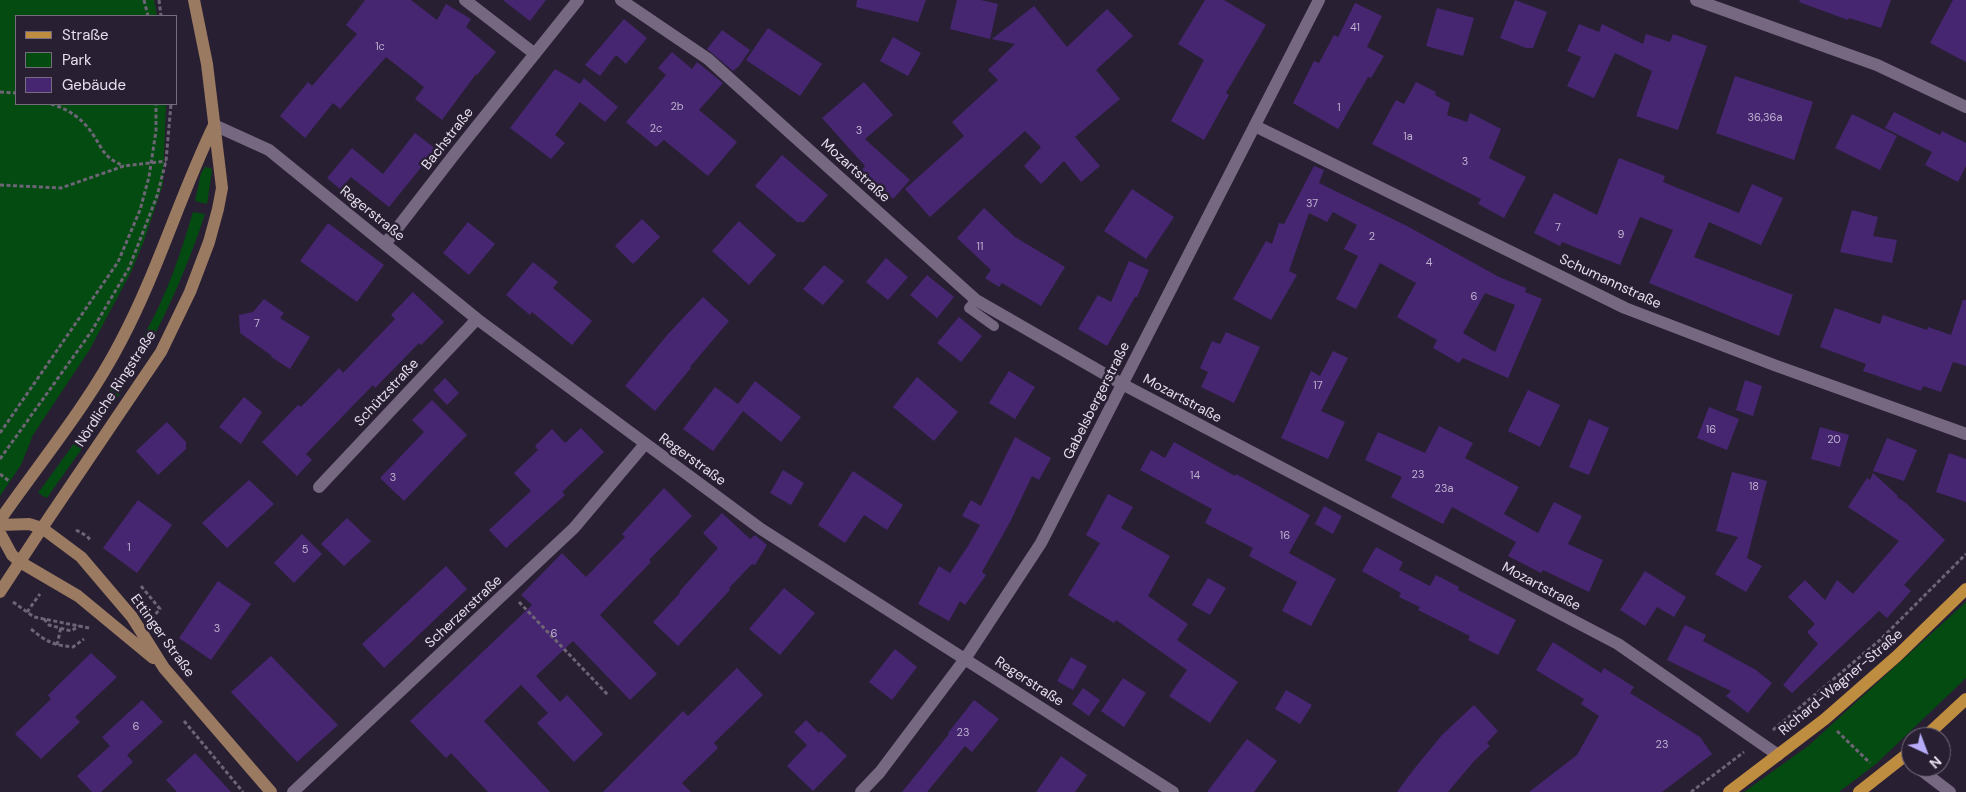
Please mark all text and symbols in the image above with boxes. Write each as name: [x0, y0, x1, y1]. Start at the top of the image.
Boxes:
legend: [15, 15, 178, 105]
house number: 41: [1350, 21, 1360, 35]
text: Straße: [62, 25, 109, 45]
house number: 1c: [375, 40, 385, 54]
text: Park: [62, 50, 92, 70]
text: Gebäude: [62, 75, 126, 95]
house number: 2b: [670, 100, 684, 114]
house number: 1: [1337, 101, 1341, 115]
street label: Bachstraße: [419, 105, 477, 173]
house number: 36,36a: [1748, 111, 1782, 125]
house number: 2c: [650, 122, 662, 136]
house number: 3: [856, 124, 862, 138]
house number: 1a: [1403, 130, 1413, 144]
street label: Mozartstraße: [817, 136, 893, 206]
house number: 3: [1462, 155, 1468, 169]
street label: Regerstraße: [336, 183, 408, 245]
house number: 37: [1306, 197, 1318, 211]
house number: 7: [1555, 221, 1561, 235]
house number: 9: [1618, 228, 1624, 242]
house number: 2: [1369, 230, 1375, 244]
house number: 11: [977, 240, 983, 254]
street label: Schumannstraße: [1556, 251, 1664, 313]
house number: 4: [1426, 256, 1432, 270]
house number: 6: [1471, 290, 1477, 304]
house number: 7: [254, 317, 260, 331]
street label: Nördliche Ringstraße: [72, 328, 160, 450]
street label: Gabelsbergerstraße: [1060, 339, 1134, 463]
street label: Schützstraße: [351, 356, 423, 430]
street label: Mozartstraße: [1140, 371, 1224, 427]
house number: 17: [1313, 379, 1323, 393]
house number: 16: [1706, 423, 1716, 437]
street label: Regerstraße: [655, 430, 729, 490]
house number: 20: [1827, 433, 1841, 447]
house number: 23: [1412, 468, 1424, 482]
house number: 14: [1190, 469, 1200, 483]
house number: 3: [390, 471, 396, 485]
house number: 18: [1749, 480, 1759, 494]
house number: 23a: [1435, 482, 1453, 496]
house number: 16: [1280, 529, 1290, 543]
house number: 1: [127, 541, 131, 555]
house number: 5: [302, 543, 308, 557]
street label: Mozartstraße: [1499, 559, 1583, 615]
street label: Scherzerstraße: [422, 572, 506, 652]
street label: Ettinger Straße: [126, 591, 198, 681]
house number: 3: [214, 622, 220, 636]
street label: Richard-Wagner-Straße: [1776, 626, 1906, 740]
house number: 6: [551, 627, 557, 641]
street label: Regerstraße: [992, 654, 1066, 710]
house number: 6: [133, 720, 139, 734]
house number: 23: [957, 726, 969, 740]
north arrow: [1901, 727, 1951, 777]
house number: 23: [1656, 738, 1668, 752]
text: N: [1926, 752, 1945, 772]

